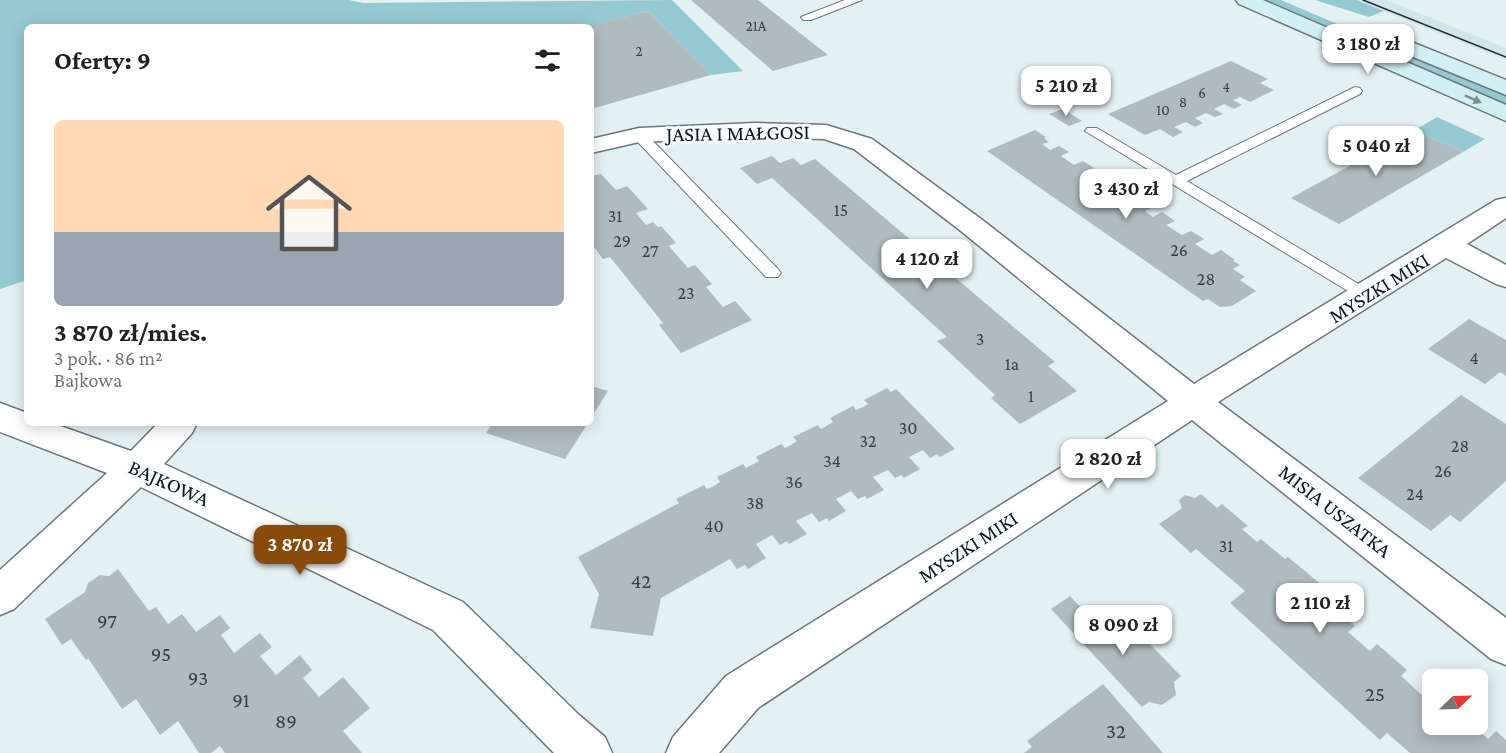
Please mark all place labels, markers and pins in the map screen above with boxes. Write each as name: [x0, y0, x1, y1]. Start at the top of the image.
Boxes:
pin: 3 180 zł: [1306, 24, 1430, 75]
pin: 5 210 zł: [1004, 66, 1128, 117]
pin: 5 040 zł: [1314, 126, 1438, 177]
pin: 3 430 zł: [1064, 169, 1188, 220]
pin: 4 120 zł: [865, 239, 989, 290]
pin: 2 820 zł: [1046, 439, 1170, 490]
pin: 3 870 zł: [238, 525, 362, 576]
pin: 2 110 zł: [1258, 583, 1382, 634]
pin: 8 090 zł: [1061, 605, 1185, 656]

